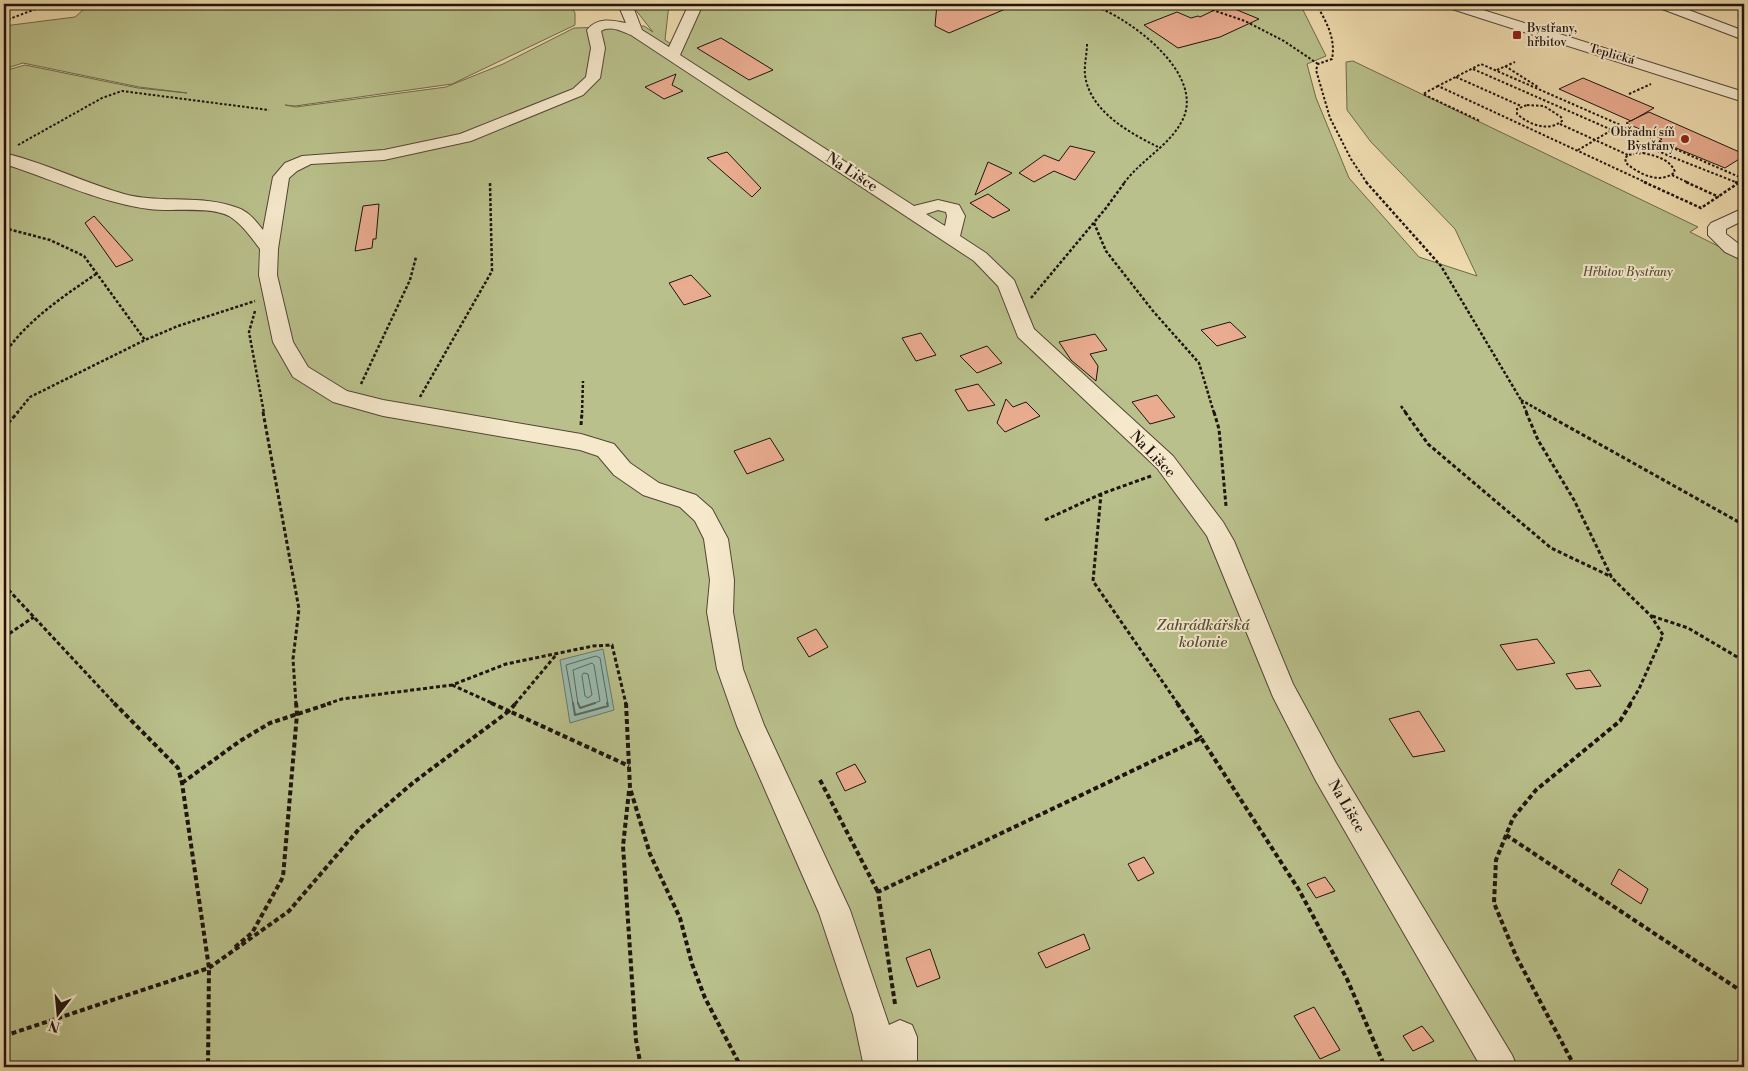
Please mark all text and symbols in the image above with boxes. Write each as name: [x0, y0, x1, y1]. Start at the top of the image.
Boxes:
place label: Bystřany, hřbitov: [1526, 21, 1577, 50]
marker: Bystřany, hřbitov: [1511, 29, 1523, 41]
street label: Teplická: [1587, 41, 1637, 68]
place label: Obřadní síň Bystřany: [1611, 125, 1675, 154]
marker: Obřadní síň Bystřany: [1679, 133, 1691, 145]
street label: Na Lišce: [822, 149, 881, 196]
park label: Hřbitov Bystřany: [1582, 265, 1674, 280]
street label: Na Lišce: [1126, 427, 1180, 482]
park label: Zahrádkářská kolonie: [1156, 616, 1250, 652]
street label: Na Lišce: [1324, 776, 1369, 836]
north arrow: [32, 988, 82, 1038]
text: N: [47, 1015, 62, 1036]

